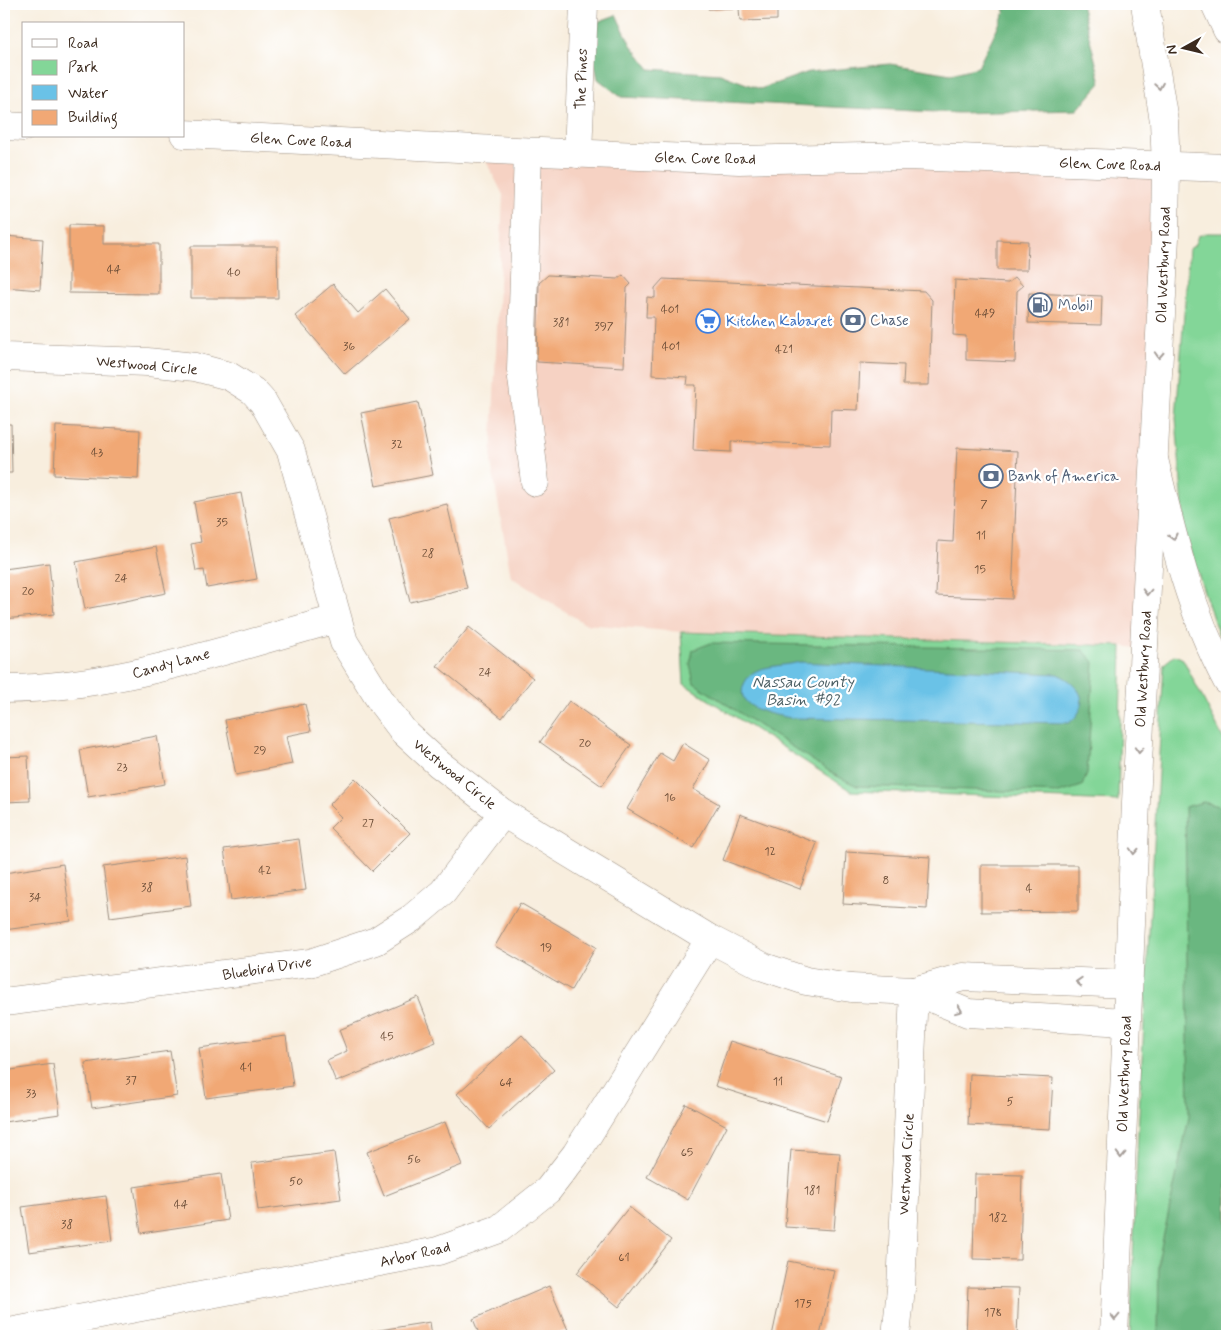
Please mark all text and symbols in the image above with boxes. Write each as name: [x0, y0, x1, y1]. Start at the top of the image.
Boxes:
legend: [22, 22, 185, 138]
north arrow: [1158, 22, 1208, 72]
text: Road: [68, 34, 98, 54]
text: N: [1163, 44, 1182, 56]
street label: The Pines: [571, 48, 593, 110]
text: Park: [68, 58, 98, 78]
one-way arrow: [1154, 82, 1164, 91]
text: Water: [68, 84, 108, 104]
text: Building: [68, 108, 118, 129]
street label: Glen Cove Road: [250, 128, 352, 154]
street label: Glen Cove Road: [654, 148, 756, 170]
street label: Glen Cove Road: [1059, 153, 1161, 177]
street label: Old Westbury Road: [1152, 206, 1176, 324]
house number: 44: [107, 262, 121, 278]
house number: 40: [227, 265, 241, 281]
fuel station icon: Mobil: [1027, 292, 1053, 318]
place label: Mobil: [1058, 296, 1093, 316]
house number: 401: [661, 302, 679, 318]
house number: 449: [975, 306, 995, 322]
bank icon: Chase: [840, 307, 866, 333]
supermarket icon: Kitchen Kabaret: [695, 308, 721, 334]
place label: Chase: [870, 311, 909, 331]
place label: Kitchen Kabaret: [726, 312, 833, 332]
house number: 381: [553, 315, 569, 331]
house number: 397: [594, 319, 614, 335]
house number: 36: [343, 339, 355, 355]
house number: 401: [662, 339, 680, 355]
house number: 421: [775, 342, 793, 358]
one-way arrow: [1153, 351, 1164, 359]
street label: Westwood Circle: [95, 352, 199, 380]
house number: 32: [391, 437, 403, 453]
house number: 43: [91, 445, 103, 461]
bank icon: Bank of America: [978, 463, 1004, 489]
place label: Bank of America: [1008, 467, 1120, 487]
house number: 7: [980, 497, 988, 513]
house number: 35: [216, 515, 228, 531]
house number: 11: [976, 528, 986, 544]
one-way arrow: [1167, 532, 1177, 540]
house number: 28: [422, 546, 434, 562]
house number: 15: [974, 562, 986, 578]
house number: 24: [114, 571, 128, 587]
house number: 20: [22, 584, 35, 600]
one-way arrow: [1142, 588, 1153, 596]
street label: Old Westbury Road: [1131, 610, 1157, 728]
street label: Candy Lane: [130, 644, 213, 684]
house number: 24: [478, 665, 492, 681]
water label: Nassau County Basin #92: [752, 672, 855, 711]
street label: Westwood Circle: [408, 735, 500, 815]
house number: 20: [579, 736, 592, 752]
house number: 29: [253, 743, 267, 759]
one-way arrow: [1134, 746, 1144, 754]
house number: 23: [117, 760, 127, 776]
house number: 16: [664, 790, 676, 806]
house number: 27: [362, 816, 374, 832]
house number: 12: [764, 844, 776, 860]
one-way arrow: [1129, 847, 1139, 855]
house number: 42: [258, 863, 272, 879]
house number: 8: [883, 873, 889, 889]
house number: 38: [141, 880, 153, 896]
house number: 4: [1026, 881, 1033, 897]
house number: 34: [29, 890, 41, 906]
house number: 19: [540, 940, 552, 956]
street label: Bluebird Drive: [221, 952, 314, 986]
one-way arrow: [1075, 976, 1083, 987]
one-way arrow: [954, 1004, 963, 1014]
street label: Old Westbury Road: [1113, 1015, 1137, 1133]
house number: 45: [380, 1029, 394, 1045]
house number: 41: [240, 1060, 252, 1076]
house number: 37: [125, 1073, 137, 1089]
house number: 11: [773, 1074, 783, 1090]
house number: 64: [499, 1075, 513, 1091]
house number: 33: [26, 1086, 36, 1102]
house number: 5: [1006, 1094, 1014, 1110]
street label: Westwood Circle: [894, 1113, 920, 1215]
house number: 65: [681, 1145, 693, 1161]
one-way arrow: [1116, 1151, 1127, 1159]
house number: 56: [407, 1152, 421, 1168]
house number: 50: [289, 1174, 303, 1190]
house number: 181: [804, 1183, 820, 1199]
house number: 44: [174, 1197, 188, 1213]
house number: 182: [988, 1210, 1008, 1226]
house number: 38: [61, 1217, 73, 1233]
street label: Arbor Road: [378, 1237, 453, 1273]
house number: 61: [618, 1250, 630, 1266]
house number: 175: [794, 1296, 812, 1312]
house number: 178: [984, 1305, 1002, 1321]
one-way arrow: [1110, 1314, 1120, 1321]

